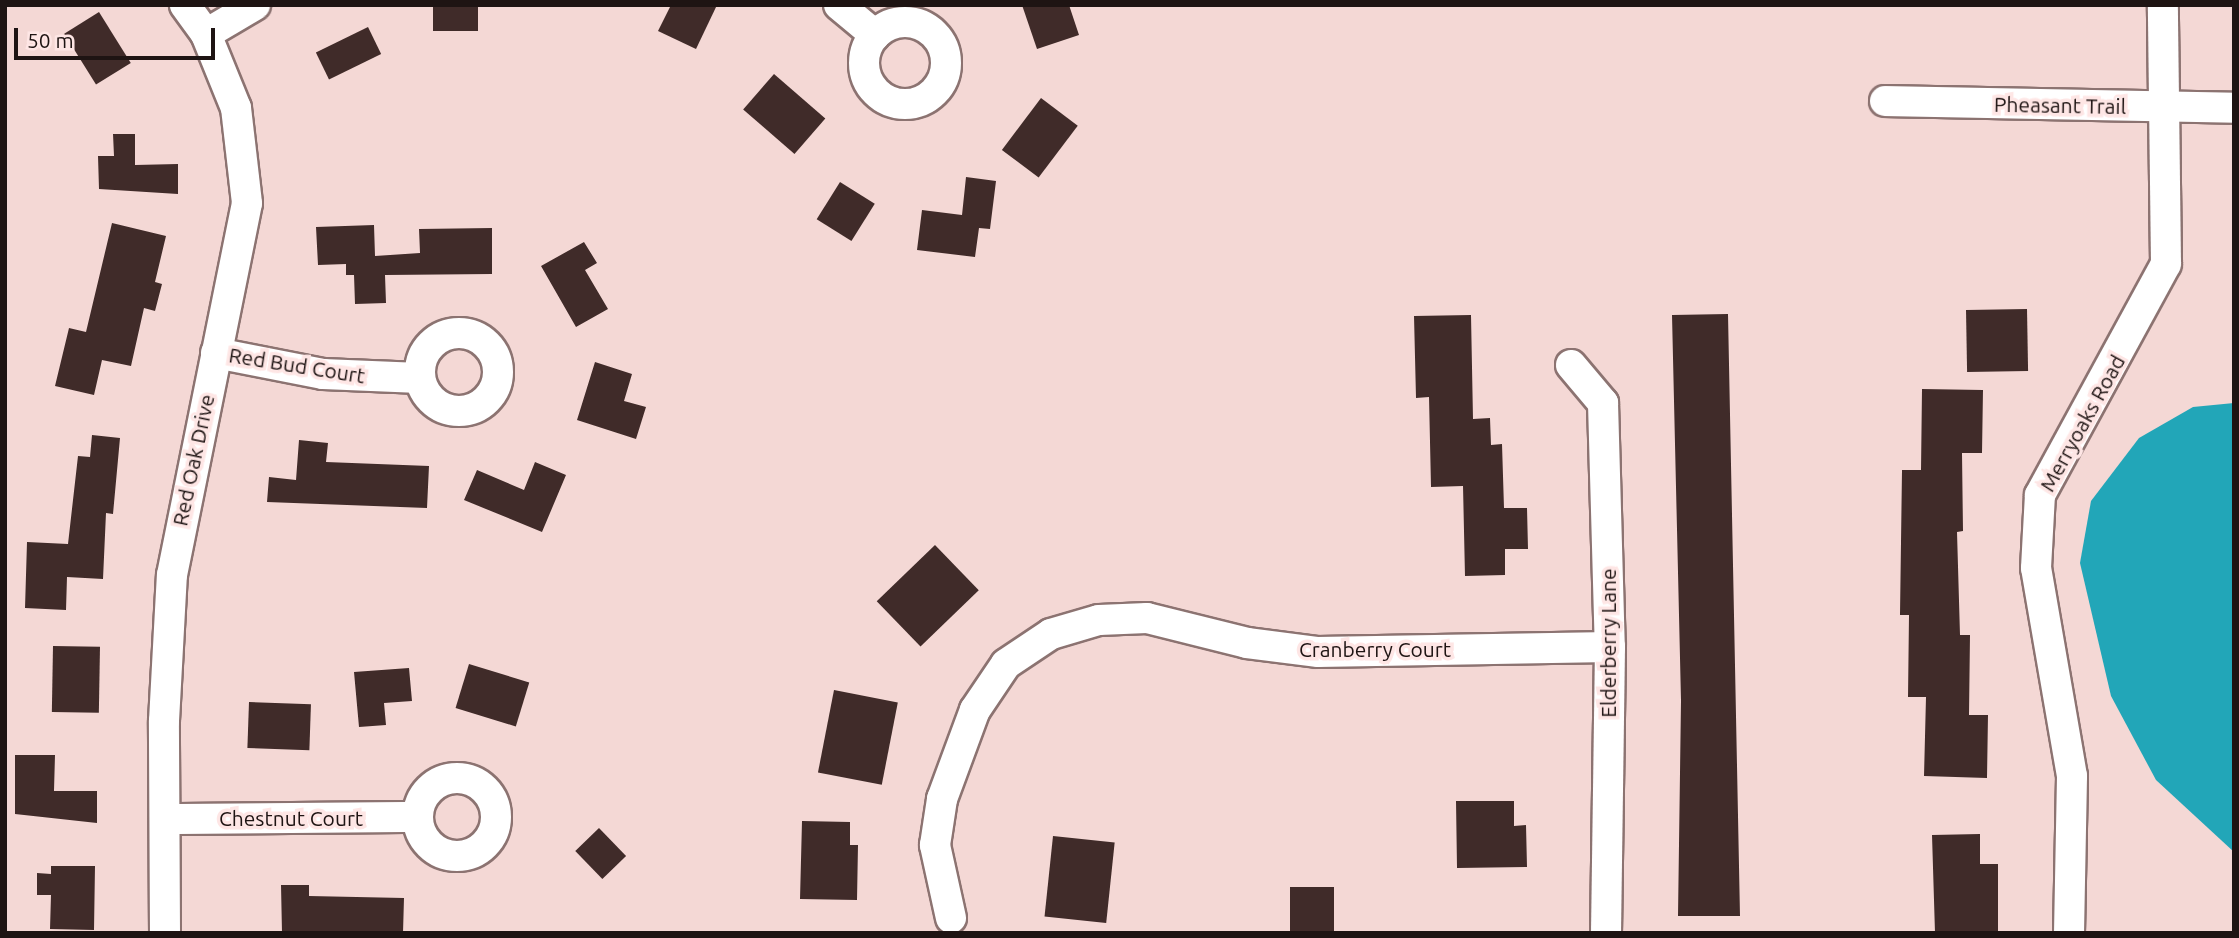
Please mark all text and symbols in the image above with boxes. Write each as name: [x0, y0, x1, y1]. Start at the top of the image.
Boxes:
scale bar: [18, 14, 219, 58]
text: 50 m: [27, 28, 74, 52]
street label: Pheasant Trail: [1994, 91, 2126, 119]
street label: Red Bud Court: [227, 342, 367, 388]
street label: Merryoaks Road: [2034, 350, 2130, 496]
street label: Red Oak Drive: [167, 392, 219, 528]
street label: Elderberry Lane: [1595, 568, 1621, 718]
street label: Cranberry Court: [1299, 636, 1451, 662]
street label: Chestnut Court: [219, 805, 363, 831]

